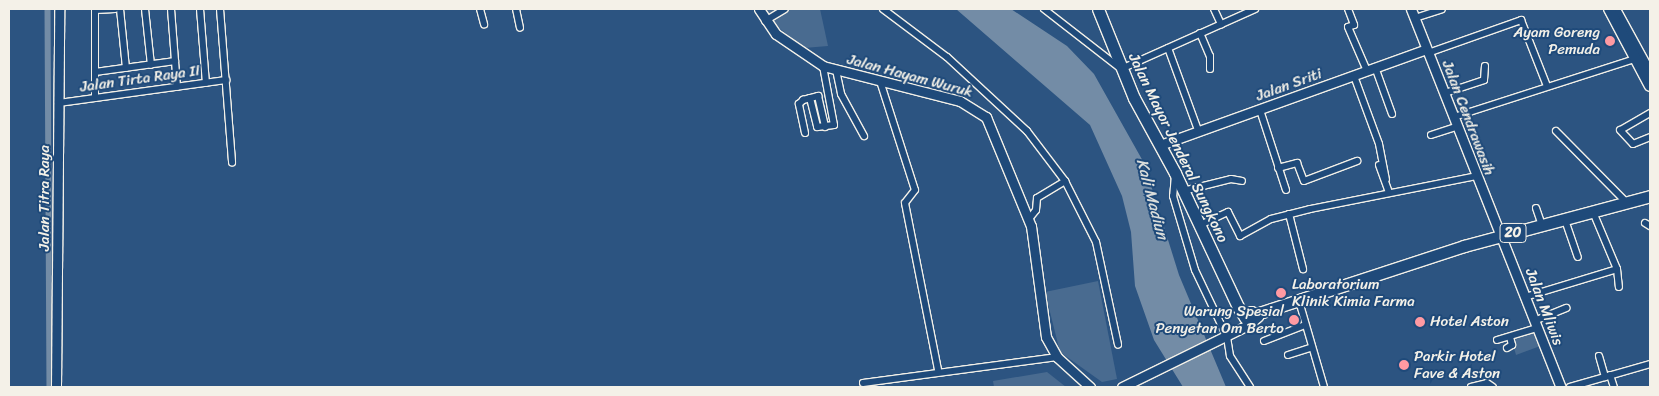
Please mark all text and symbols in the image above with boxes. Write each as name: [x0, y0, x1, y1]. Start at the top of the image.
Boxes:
place label: Ayam Goreng Pemuda: [1513, 23, 1600, 58]
marker: Ayam Goreng Pemuda: [1604, 35, 1616, 47]
street label: Jalan Hayam Wuruk: [845, 51, 975, 101]
street label: Jalan Mayor Jenderal Sungkono: [1124, 51, 1232, 245]
street label: Jalan Cendrawasih: [1438, 58, 1498, 178]
street label: Jalan Tirta Raya II: [79, 62, 201, 96]
street label: Jalan Sriti: [1254, 65, 1324, 105]
street label: Jalan Titra Raya: [36, 145, 54, 251]
water label: Kali Madiun: [1132, 157, 1172, 241]
road number: 20: [1499, 222, 1527, 244]
street label: Jalan Mliwis: [1521, 267, 1567, 347]
place label: Laboratorium Klinik Kimia Farma: [1292, 275, 1415, 310]
marker: Laboratorium Klinik Kimia Farma: [1274, 286, 1288, 300]
place label: Warung Spesial Penyetan Om Berto: [1155, 302, 1284, 337]
place label: Hotel Aston: [1430, 313, 1510, 331]
marker: Warung Spesial Penyetan Om Berto: [1288, 314, 1300, 326]
marker: Hotel Aston: [1414, 316, 1426, 328]
place label: Parkir Hotel Fave & Aston: [1414, 347, 1501, 382]
marker: Parkir Hotel Fave & Aston: [1398, 359, 1410, 371]

